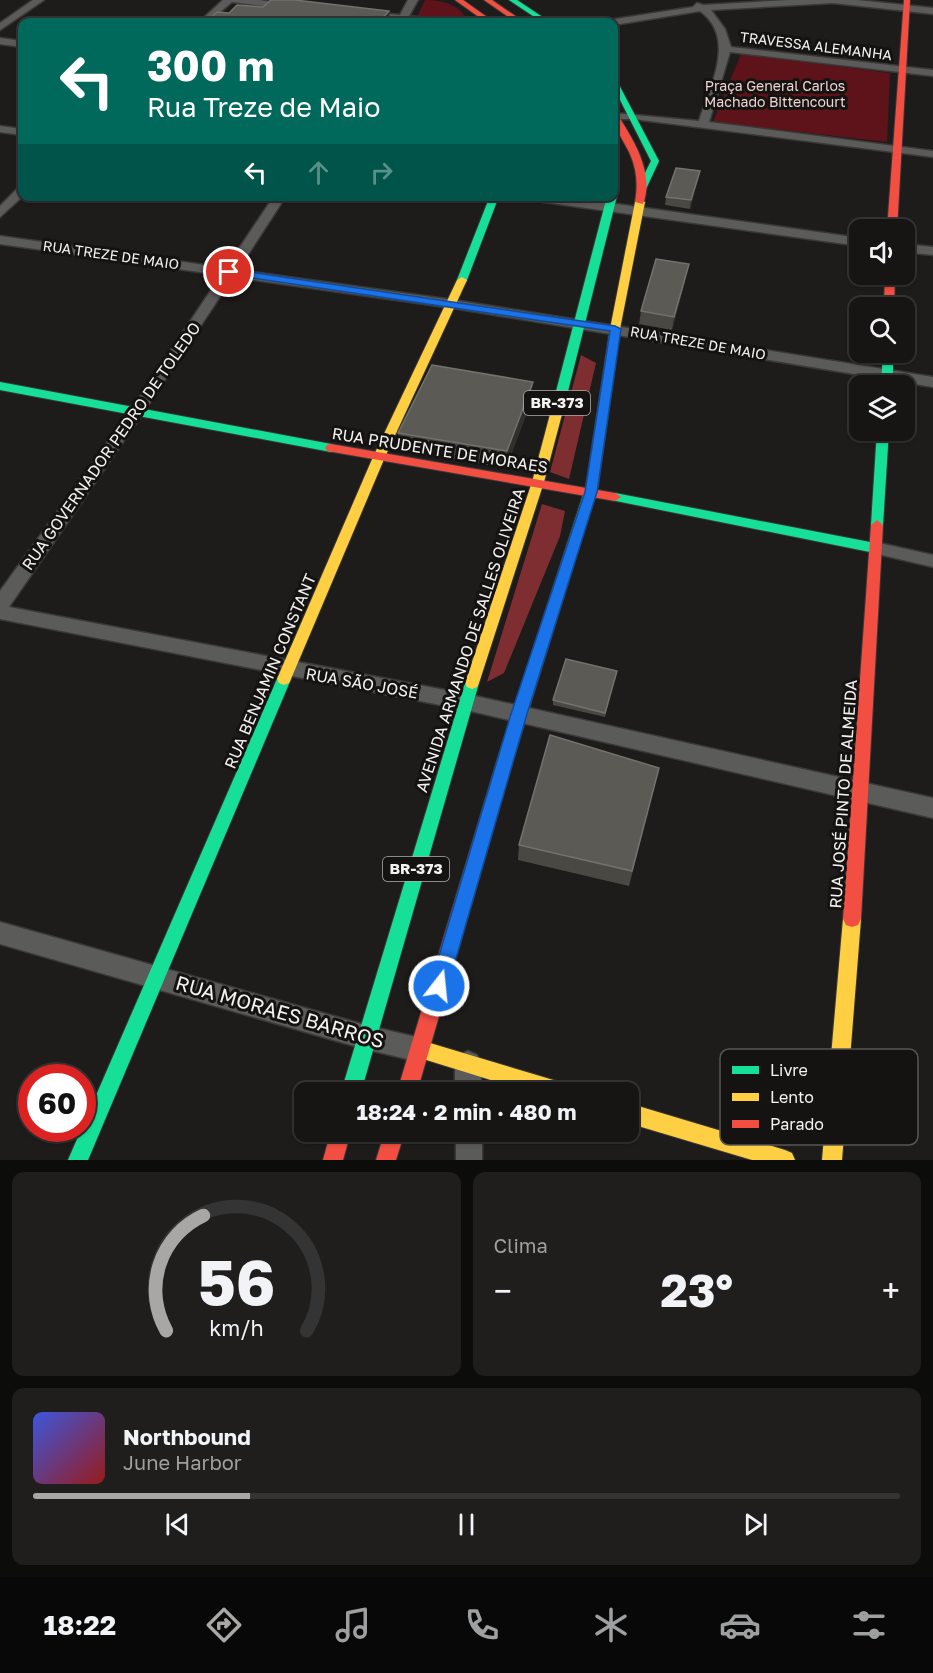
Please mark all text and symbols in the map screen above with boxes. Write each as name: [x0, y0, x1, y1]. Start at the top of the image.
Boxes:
street label: TRAVESSA ALEMANHA: [739, 28, 894, 63]
text: 300 m: [147, 40, 274, 90]
icon: left: [48, 42, 126, 120]
park label: Praça General Carlos Machado Bittencourt: [704, 77, 846, 110]
text: Rua Treze de Maio: [147, 91, 381, 123]
icon: left: [239, 156, 272, 189]
icon: ahead: [302, 156, 335, 189]
icon: right: [365, 156, 398, 189]
map controls: [849, 219, 915, 441]
button: sound: [849, 219, 915, 285]
street label: RUA TREZE DE MAIO: [42, 237, 180, 272]
pin: [203, 246, 254, 297]
icon: arrive: [212, 255, 245, 288]
button: search: [849, 297, 915, 363]
street label: RUA GOVERNADOR PEDRO DE TOLEDO: [17, 318, 205, 574]
street label: RUA TREZE DE MAIO: [629, 322, 767, 363]
button: layers: [849, 375, 915, 441]
road number: BR-373: [524, 391, 590, 415]
street label: RUA PRUDENTE DE MORAES: [331, 423, 549, 477]
street label: AVENIDA ARMANDO DE SALLES OLIVEIRA: [411, 485, 529, 795]
street label: RUA BENJAMIN CONSTANT: [220, 570, 320, 771]
street label: RUA SÃO JOSÉ: [304, 663, 420, 703]
street label: RUA JOSÉ PINTO DE ALMEIDA: [825, 679, 861, 909]
road number: BR-373: [383, 857, 449, 881]
position arrow: [407, 954, 471, 1018]
street label: RUA MORAES BARROS: [173, 970, 387, 1052]
legend: [720, 1049, 918, 1145]
text: Livre: [770, 1060, 808, 1080]
speed limit sign: 60: [18, 1064, 96, 1142]
text: Lento: [770, 1087, 814, 1107]
text: 18:24 · 2 min · 480 m: [356, 1098, 577, 1125]
text: Parado: [770, 1114, 824, 1134]
text: Clima: [494, 1233, 548, 1257]
text: 56: [197, 1244, 275, 1319]
text: 23°: [661, 1263, 733, 1317]
text: −: [494, 1271, 512, 1310]
text: +: [882, 1271, 900, 1310]
text: km/h: [209, 1315, 264, 1341]
text: Northbound: [123, 1423, 251, 1450]
text: June Harbor: [123, 1450, 242, 1474]
icon: previous: [161, 1508, 194, 1541]
icon: pause: [450, 1508, 483, 1541]
icon: next: [739, 1508, 772, 1541]
icon: directions: [203, 1604, 245, 1646]
icon: music: [332, 1604, 374, 1646]
icon: phone: [461, 1604, 503, 1646]
icon: climate: [590, 1604, 632, 1646]
icon: car: [719, 1604, 761, 1646]
icon: filters: [848, 1604, 890, 1646]
text: 18:22: [43, 1609, 116, 1641]

